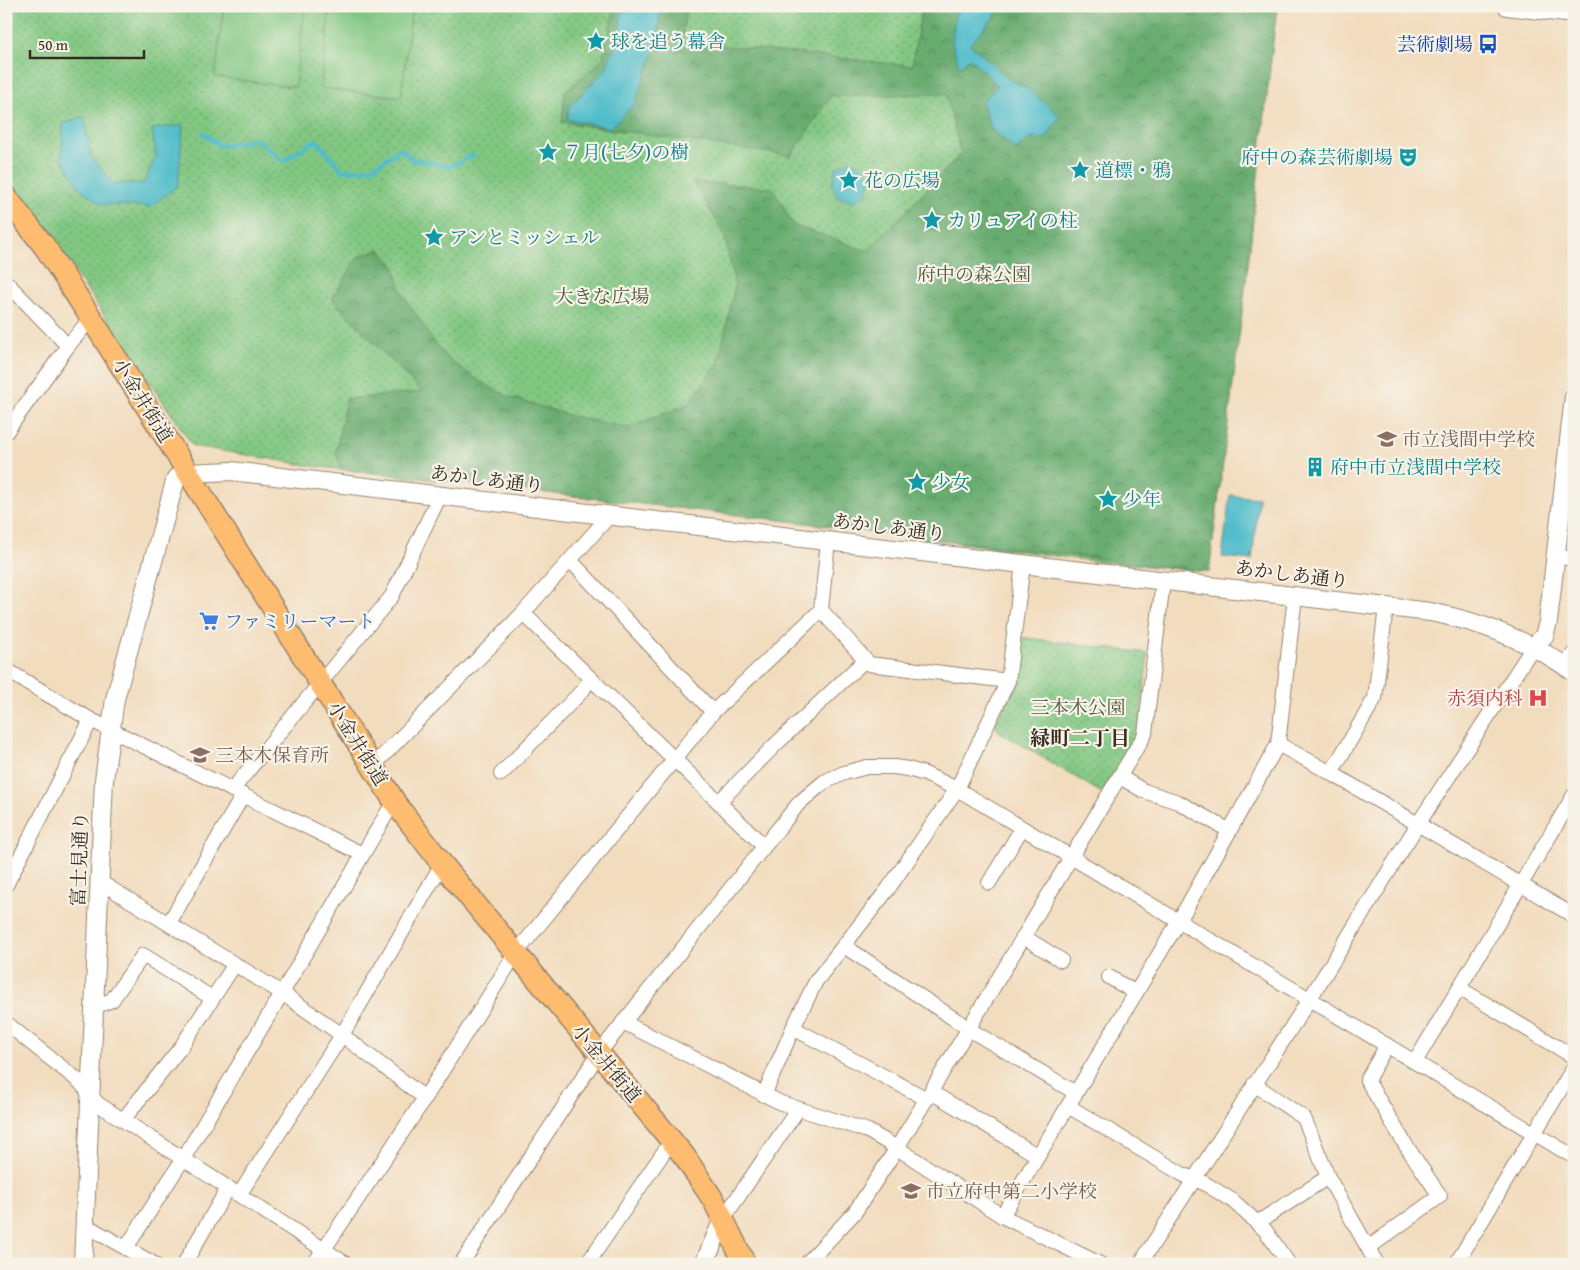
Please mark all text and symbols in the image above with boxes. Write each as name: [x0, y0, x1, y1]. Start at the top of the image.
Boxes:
place label: 球を追う幕舎: [611, 27, 725, 55]
scale bar: [30, 28, 144, 60]
place icon: 球を追う幕舎: [585, 30, 607, 52]
place label: 芸術劇場: [1397, 30, 1473, 58]
bus stop icon: 芸術劇場: [1477, 33, 1499, 55]
text: 50 m: [38, 34, 69, 55]
place label: ７月(七夕)の樹: [563, 138, 689, 166]
place icon: ７月(七夕)の樹: [537, 141, 559, 163]
place label: 府中の森芸術劇場: [1241, 143, 1393, 171]
theatre icon: 府中の森芸術劇場: [1397, 146, 1419, 168]
place label: 道標・鴉: [1095, 156, 1171, 184]
place icon: 道標・鴉: [1069, 159, 1091, 181]
place label: 花の広場: [864, 166, 940, 194]
place icon: 花の広場: [838, 169, 860, 191]
place label: カリュアイの柱: [947, 206, 1078, 234]
place icon: カリュアイの柱: [921, 209, 943, 231]
place label: アンとミッシェル: [449, 223, 599, 251]
place icon: アンとミッシェル: [423, 226, 445, 248]
park label: 府中の森公園: [917, 260, 1031, 288]
park label: 大きな広場: [554, 282, 650, 310]
street label: 小金井街道: [106, 352, 180, 448]
place label: 市立浅間中学校: [1402, 425, 1535, 453]
school or university icon: 市立浅間中学校: [1376, 428, 1398, 450]
place label: 府中市立浅間中学校: [1330, 453, 1501, 481]
building icon: 府中市立浅間中学校: [1304, 456, 1326, 478]
street label: あかしあ通り: [429, 458, 545, 500]
place label: 少女: [932, 468, 970, 496]
place icon: 少女: [906, 471, 928, 493]
place label: 少年: [1123, 485, 1161, 513]
place icon: 少年: [1097, 488, 1119, 510]
street label: あかしあ通り: [831, 506, 947, 548]
street label: あかしあ通り: [1234, 553, 1350, 595]
place label: ファミリーマート: [224, 607, 376, 635]
supermarket icon: ファミリーマート: [198, 610, 220, 632]
place label: 赤須内科: [1447, 684, 1523, 712]
hospital icon: 赤須内科: [1527, 687, 1549, 709]
park label: 三本木公園: [1030, 693, 1126, 721]
street label: 小金井街道: [321, 695, 395, 791]
district label: 緑町二丁目: [1030, 723, 1130, 752]
place label: 三本木保育所: [215, 741, 329, 769]
school or university icon: 三本木保育所: [189, 744, 211, 766]
street label: 富士見通り: [63, 811, 95, 907]
street label: 小金井街道: [566, 1018, 648, 1108]
place label: 市立府中第二小学校: [926, 1177, 1097, 1205]
school or university icon: 市立府中第二小学校: [900, 1180, 922, 1202]

